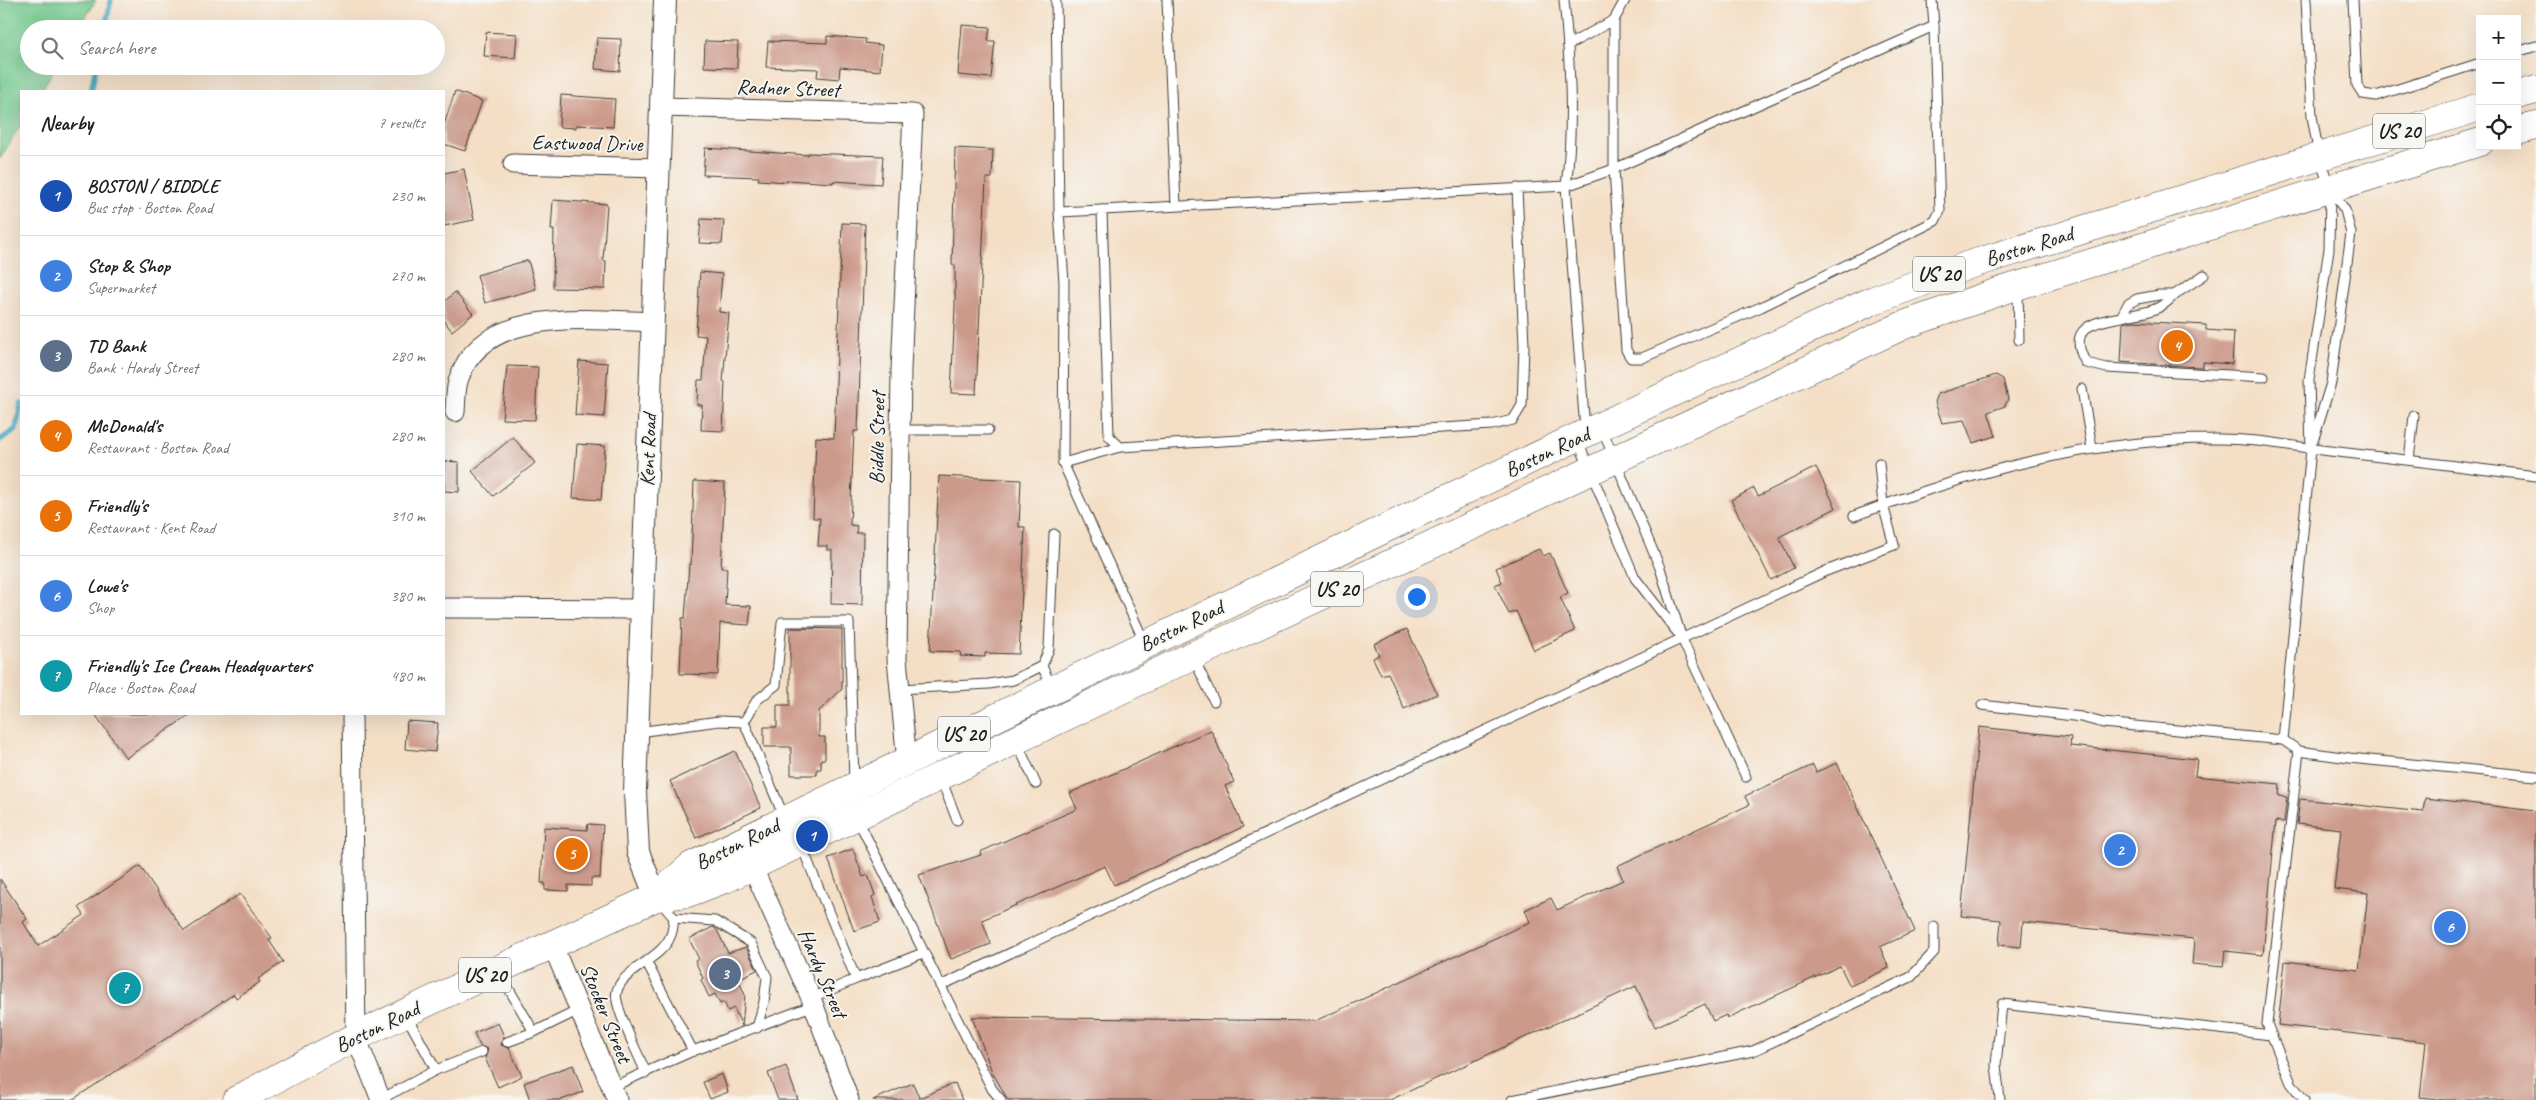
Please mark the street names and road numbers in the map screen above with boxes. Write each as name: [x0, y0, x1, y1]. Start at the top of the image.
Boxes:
street label: Radner Street: [736, 73, 843, 103]
road number: US 20: [2373, 114, 2425, 148]
street label: Eastwood Drive: [531, 129, 644, 157]
street label: Boston Road: [1982, 219, 2080, 272]
road number: US 20: [1913, 256, 1965, 292]
street label: Biddle Street: [863, 388, 891, 485]
street label: Kent Road: [634, 410, 662, 487]
street label: Boston Road: [1501, 420, 1597, 483]
road number: US 20: [1311, 572, 1363, 606]
street label: Boston Road: [1135, 593, 1231, 657]
road number: US 20: [938, 716, 990, 752]
street label: Boston Road: [691, 811, 787, 875]
street label: Hardy Street: [793, 924, 855, 1024]
road number: US 20: [459, 958, 511, 992]
street label: Stocker Street: [574, 960, 638, 1068]
street label: Boston Road: [331, 994, 427, 1058]

